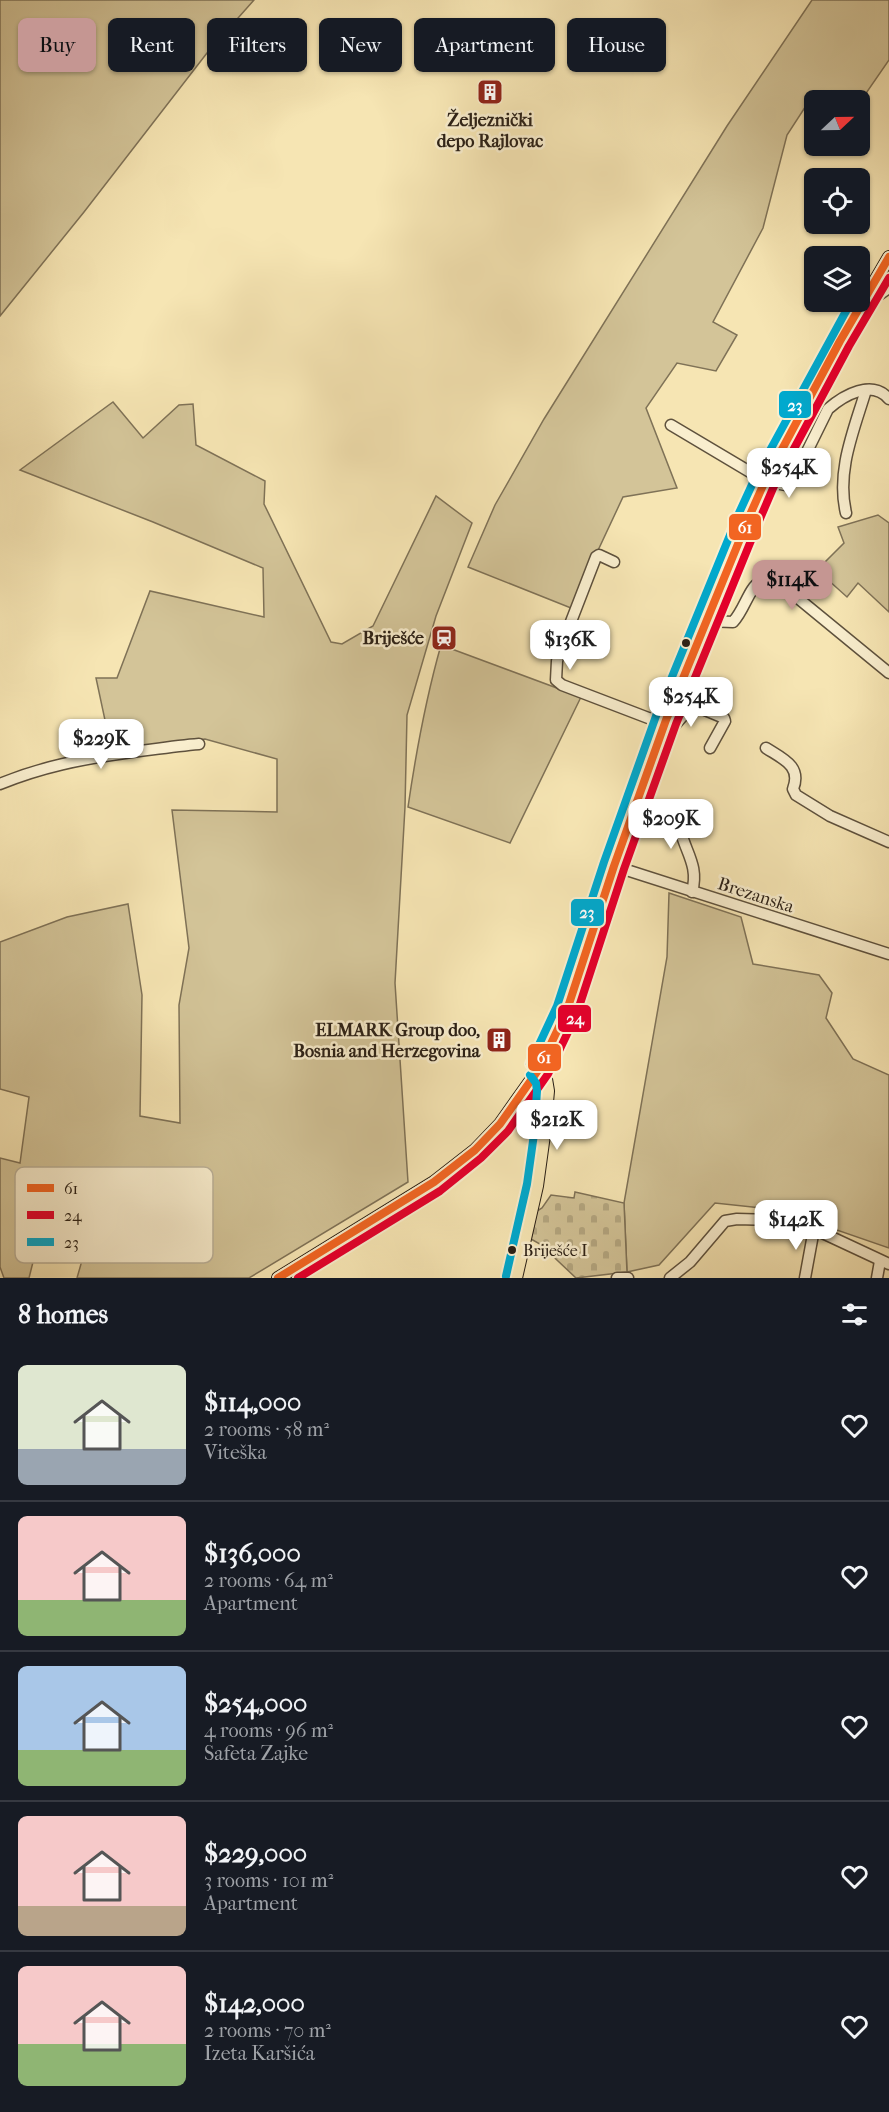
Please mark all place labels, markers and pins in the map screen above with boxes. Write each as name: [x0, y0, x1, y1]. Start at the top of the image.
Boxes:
building icon: Željeznički depo Rajlovac: [475, 77, 505, 107]
place label: Željeznički depo Rajlovac: [437, 108, 543, 152]
pin: $254K: [747, 448, 831, 499]
pin: $114K: [750, 560, 834, 611]
pin: $136K: [528, 620, 612, 671]
station icon: Briješće: [429, 623, 459, 653]
place label: Briješće: [362, 628, 424, 649]
unlabelled marker: [680, 637, 692, 649]
pin: $254K: [649, 677, 733, 728]
pin: $229K: [59, 719, 143, 770]
pin: $209K: [629, 799, 713, 850]
place label: ELMARK Group doo, Bosnia and Herzegovina: [293, 1020, 481, 1062]
building icon: ELMARK Group doo, Bosnia and Herzegovina: [484, 1025, 514, 1055]
pin: $212K: [515, 1100, 599, 1151]
pin: $142K: [754, 1200, 838, 1251]
place label: Briješće I: [523, 1241, 587, 1260]
marker: Briješće I: [506, 1244, 518, 1256]

